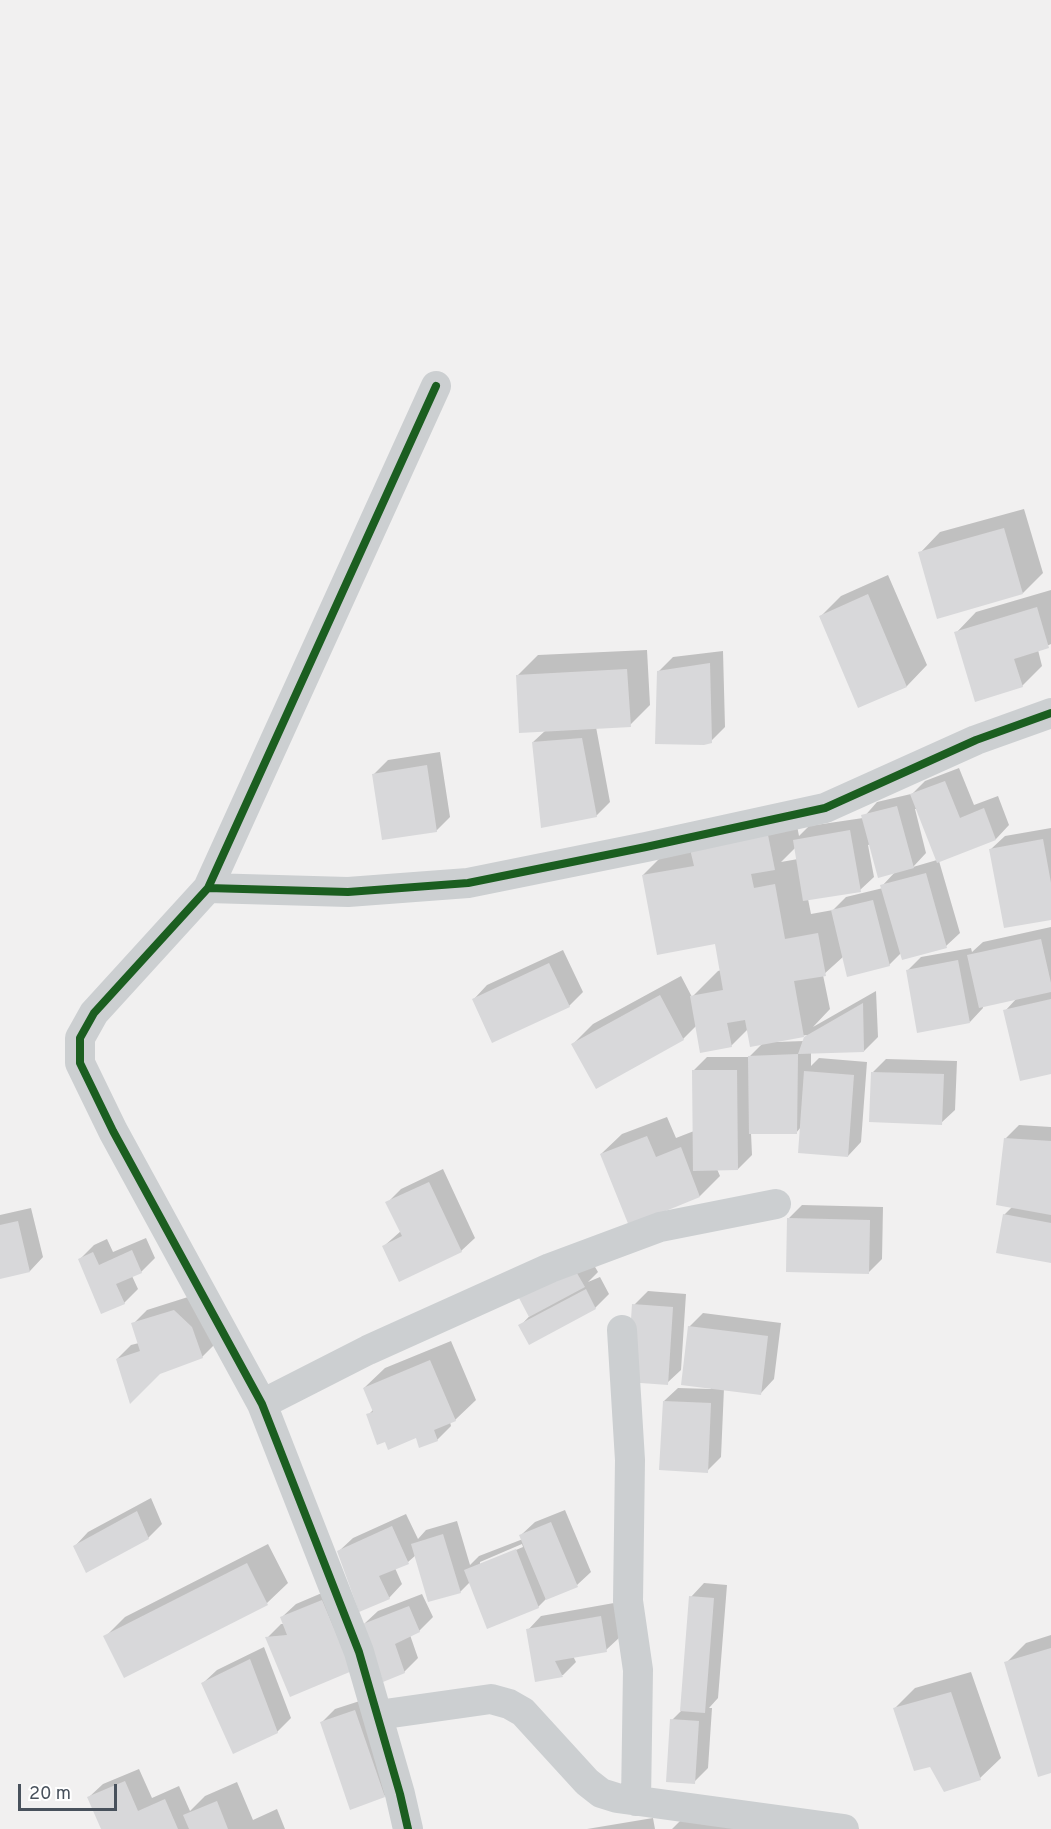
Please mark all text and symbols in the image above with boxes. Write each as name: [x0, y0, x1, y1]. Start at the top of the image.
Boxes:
scale bar: [21, 1772, 120, 1810]
text: 20 m: [29, 1783, 71, 1806]

